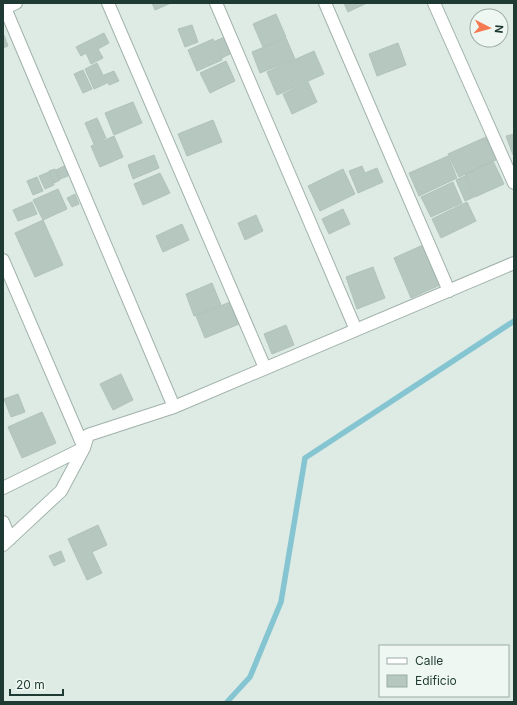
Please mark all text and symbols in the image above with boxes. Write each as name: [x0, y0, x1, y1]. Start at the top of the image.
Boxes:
north arrow: [469, 8, 509, 48]
text: N: [492, 24, 506, 34]
legend: [379, 645, 509, 697]
text: Calle: [415, 653, 443, 668]
scale bar: [10, 671, 63, 697]
text: Edificio: [415, 673, 457, 688]
text: 20 m: [16, 677, 45, 692]

